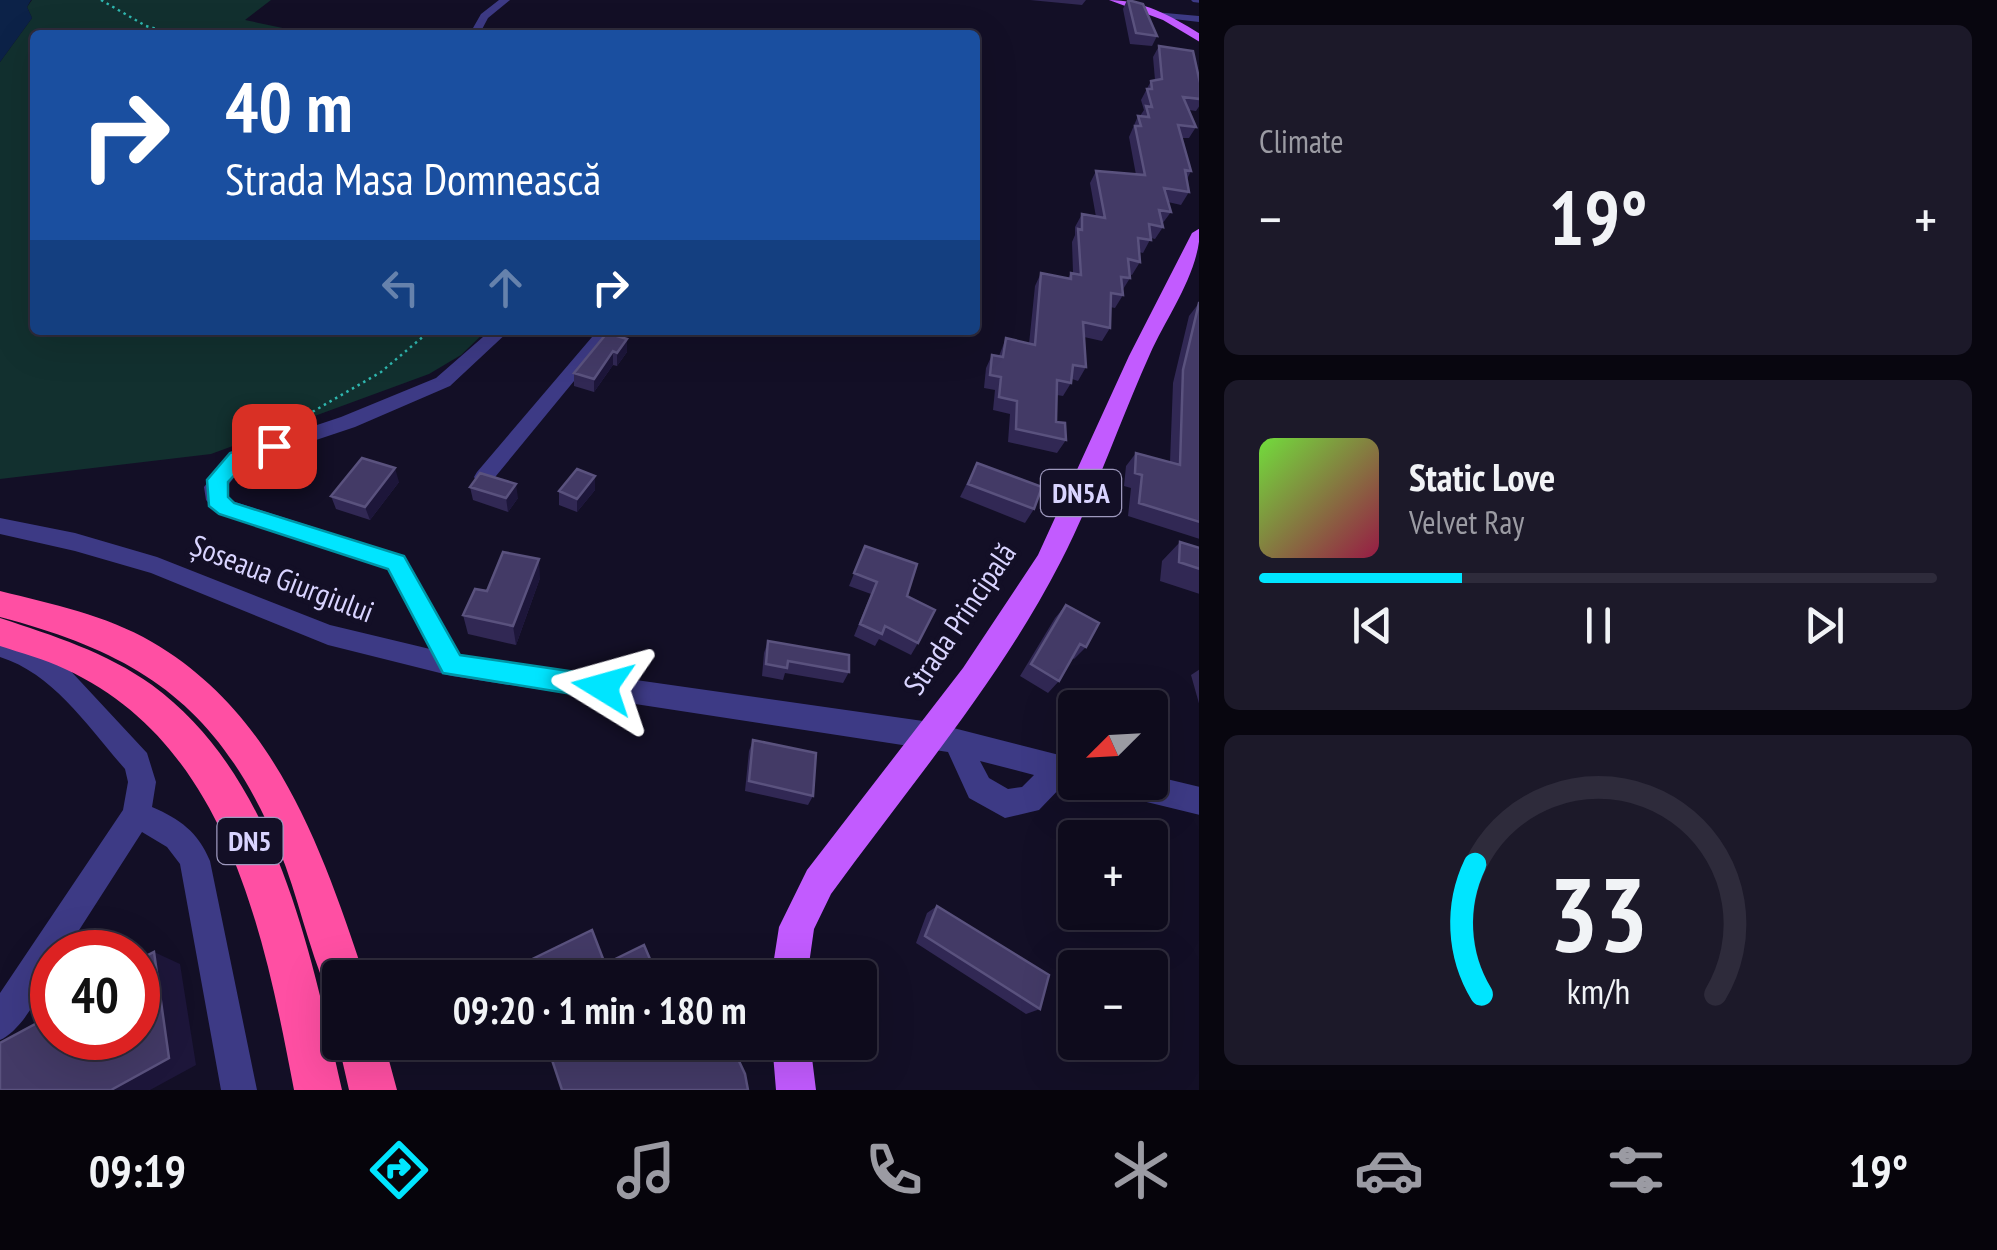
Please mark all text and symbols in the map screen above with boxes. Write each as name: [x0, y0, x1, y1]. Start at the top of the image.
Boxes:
text: 40 m: [225, 61, 353, 151]
icon: right: [60, 70, 190, 200]
text: Climate: [1259, 120, 1343, 162]
text: Strada Masa Domnească: [225, 149, 601, 207]
text: 19°: [1548, 169, 1648, 266]
text: −: [1259, 183, 1282, 254]
text: +: [1914, 183, 1937, 254]
icon: left: [373, 260, 428, 315]
icon: ahead: [478, 260, 533, 315]
icon: right: [583, 260, 638, 315]
pin: [232, 404, 317, 489]
icon: arrive: [247, 419, 302, 474]
text: Static Love: [1409, 452, 1555, 501]
road number: DN5A: [1041, 470, 1121, 516]
text: Velvet Ray: [1409, 501, 1524, 543]
street label: Șoseaua Giurgiului: [185, 525, 380, 630]
street label: Strada Principală: [894, 535, 1024, 701]
icon: previous: [1345, 598, 1400, 653]
icon: pause: [1571, 598, 1626, 653]
icon: next: [1797, 598, 1852, 653]
position arrow: [551, 635, 655, 739]
north arrow: [1058, 690, 1168, 800]
map controls: [1058, 690, 1168, 1060]
road number: DN5: [218, 818, 282, 864]
button: +: [1058, 820, 1168, 930]
text: 33: [1548, 846, 1648, 981]
speed limit sign: 40: [30, 930, 160, 1060]
button: −: [1058, 950, 1168, 1060]
text: km/h: [1566, 968, 1630, 1014]
text: 09:20 · 1 min · 180 m: [453, 985, 746, 1034]
icon: directions: [364, 1135, 434, 1205]
icon: music: [611, 1135, 681, 1205]
icon: phone: [859, 1135, 929, 1205]
icon: climate: [1106, 1135, 1176, 1205]
icon: car: [1354, 1135, 1424, 1205]
icon: filters: [1601, 1135, 1671, 1205]
text: 09:19: [89, 1141, 186, 1199]
text: 19°: [1849, 1141, 1908, 1199]

